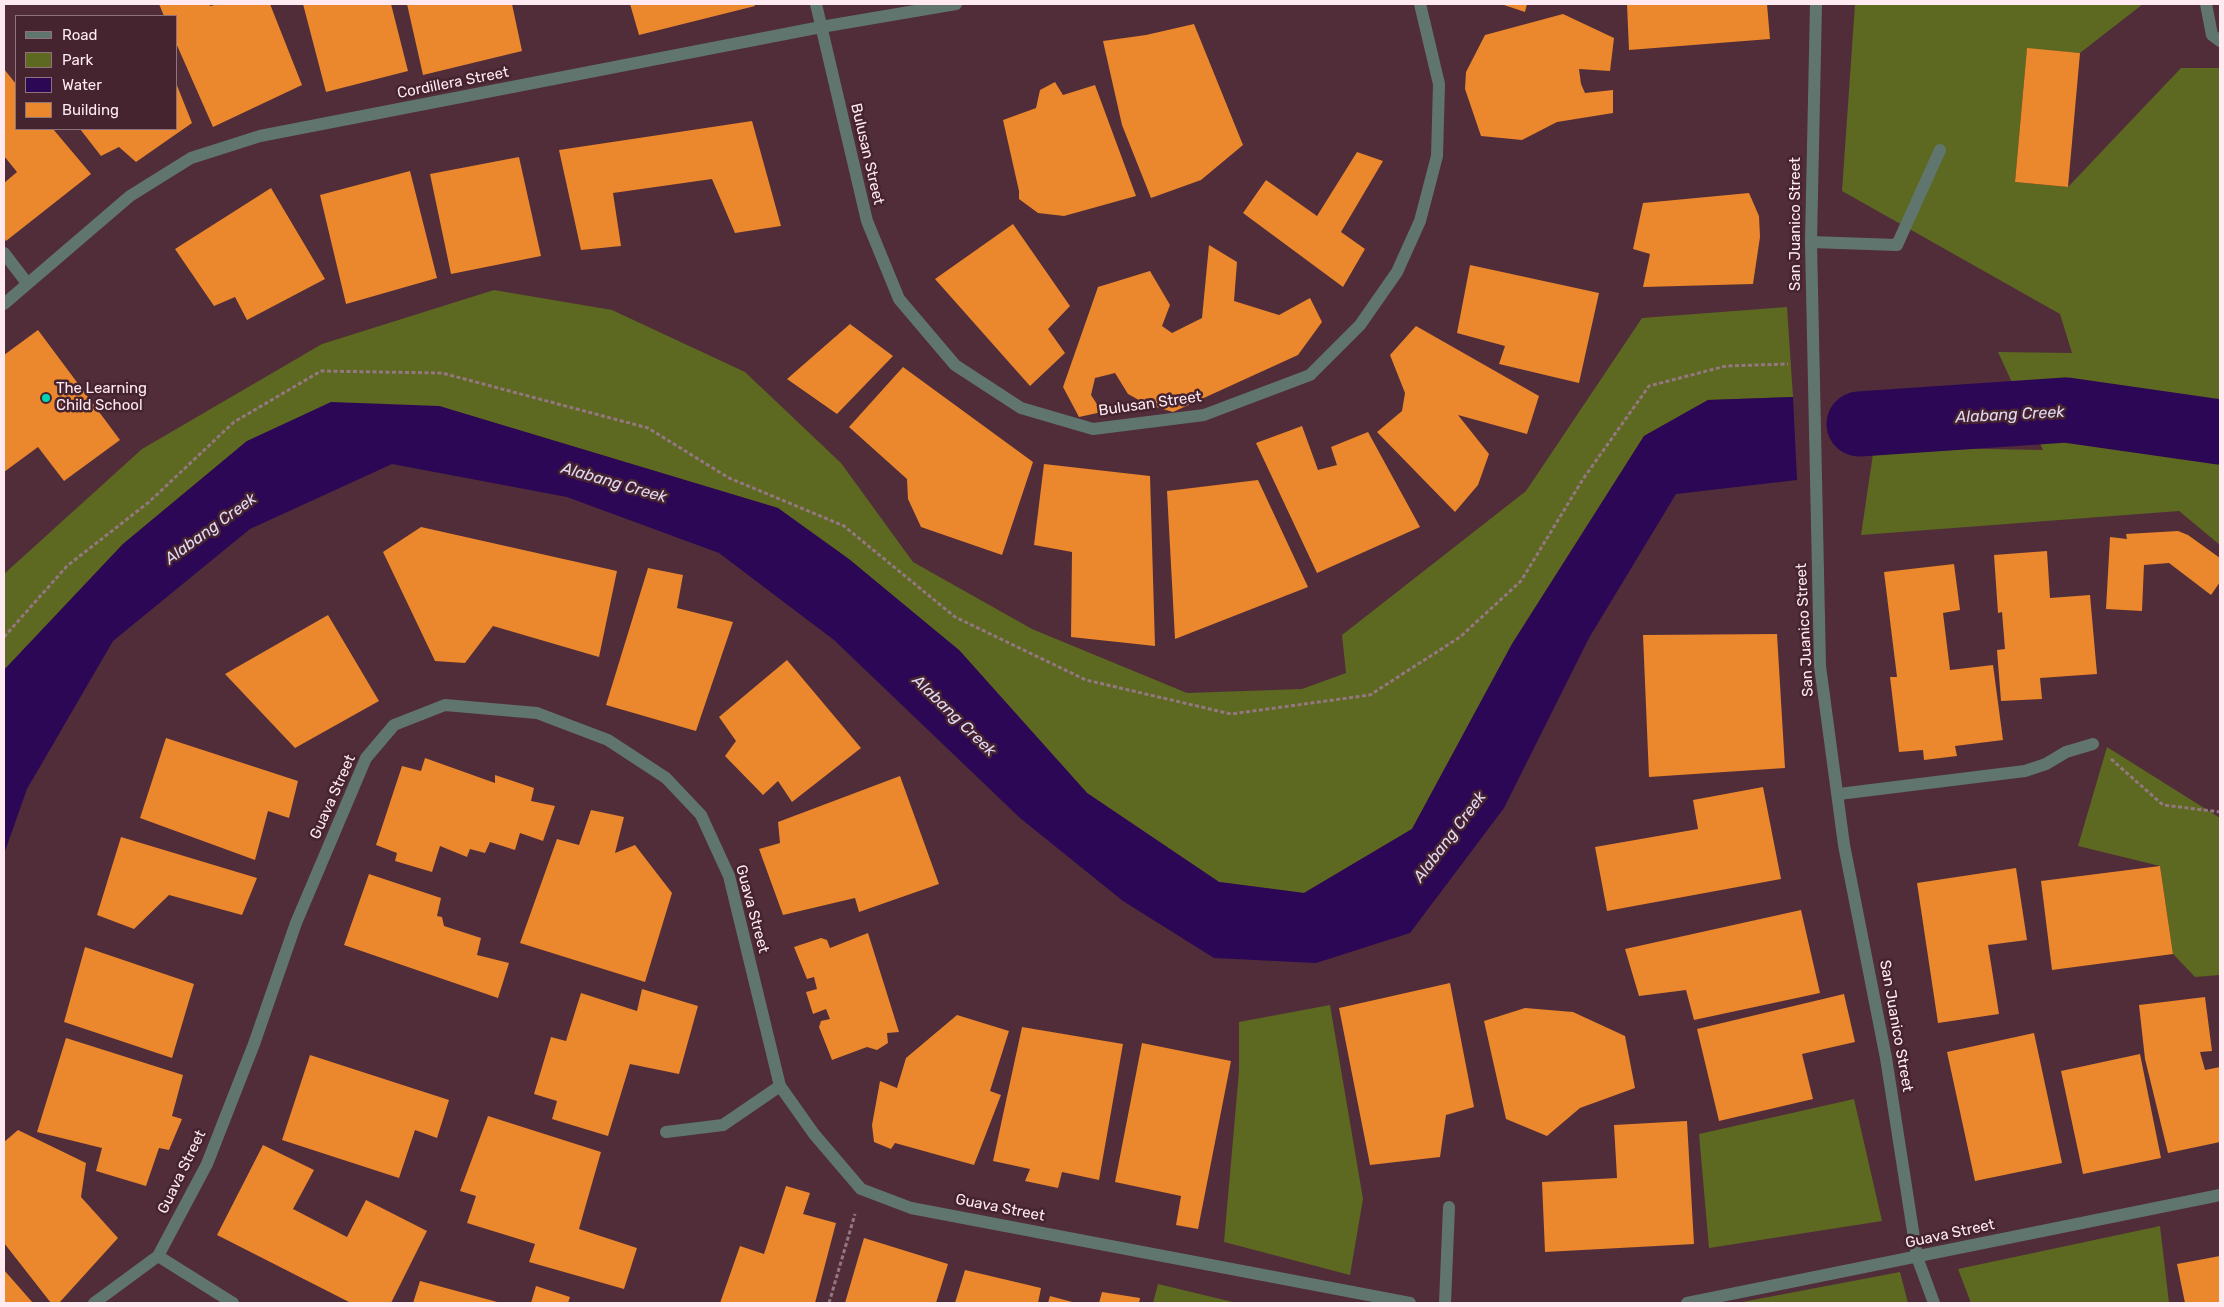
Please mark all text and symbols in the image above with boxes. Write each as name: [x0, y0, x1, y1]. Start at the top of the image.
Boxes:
legend: [15, 15, 178, 130]
text: Road: [62, 26, 98, 44]
text: Park: [62, 51, 93, 69]
street label: Cordillera Street: [396, 63, 510, 103]
text: Water: [62, 76, 102, 94]
text: Building: [62, 101, 119, 119]
street label: Bulusan Street: [847, 101, 887, 207]
street label: San Juanico Street: [1787, 157, 1805, 291]
place label: The Learning Child School: [56, 380, 147, 415]
street label: Bulusan Street: [1097, 388, 1203, 420]
marker: The Learning Child School: [40, 392, 52, 404]
water label: Alabang Creek: [1955, 403, 2065, 427]
water label: Alabang Creek: [559, 459, 669, 507]
water label: Alabang Creek: [161, 489, 261, 569]
street label: San Juanico Street: [1793, 563, 1817, 697]
water label: Alabang Creek: [908, 671, 1000, 761]
street label: Guava Street: [306, 752, 360, 842]
water label: Alabang Creek: [1410, 788, 1490, 886]
street label: Guava Street: [732, 863, 772, 955]
street label: San Juanico Street: [1876, 959, 1916, 1093]
street label: Guava Street: [154, 1127, 210, 1217]
street label: Guava Street: [954, 1191, 1046, 1225]
street label: Guava Street: [1904, 1216, 1996, 1252]

